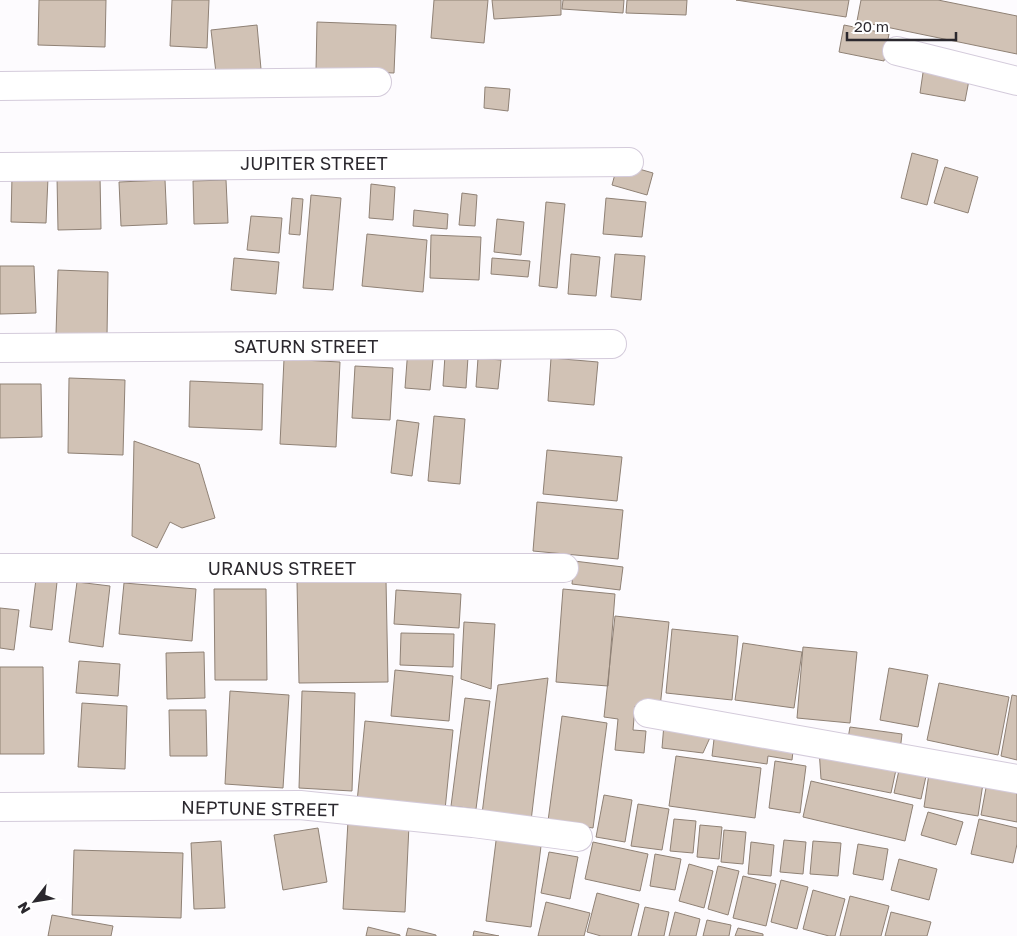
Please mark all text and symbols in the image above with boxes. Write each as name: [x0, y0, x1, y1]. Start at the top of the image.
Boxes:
scale bar: [847, 10, 956, 42]
text: 20 m: [854, 17, 889, 35]
street label: JUPITER STREET: [240, 152, 388, 174]
street label: SATURN STREET: [234, 335, 378, 357]
street label: URANUS STREET: [208, 557, 356, 579]
street label: NEPTUNE STREET: [181, 796, 339, 820]
north arrow: [10, 876, 60, 926]
text: N: [13, 899, 33, 917]

